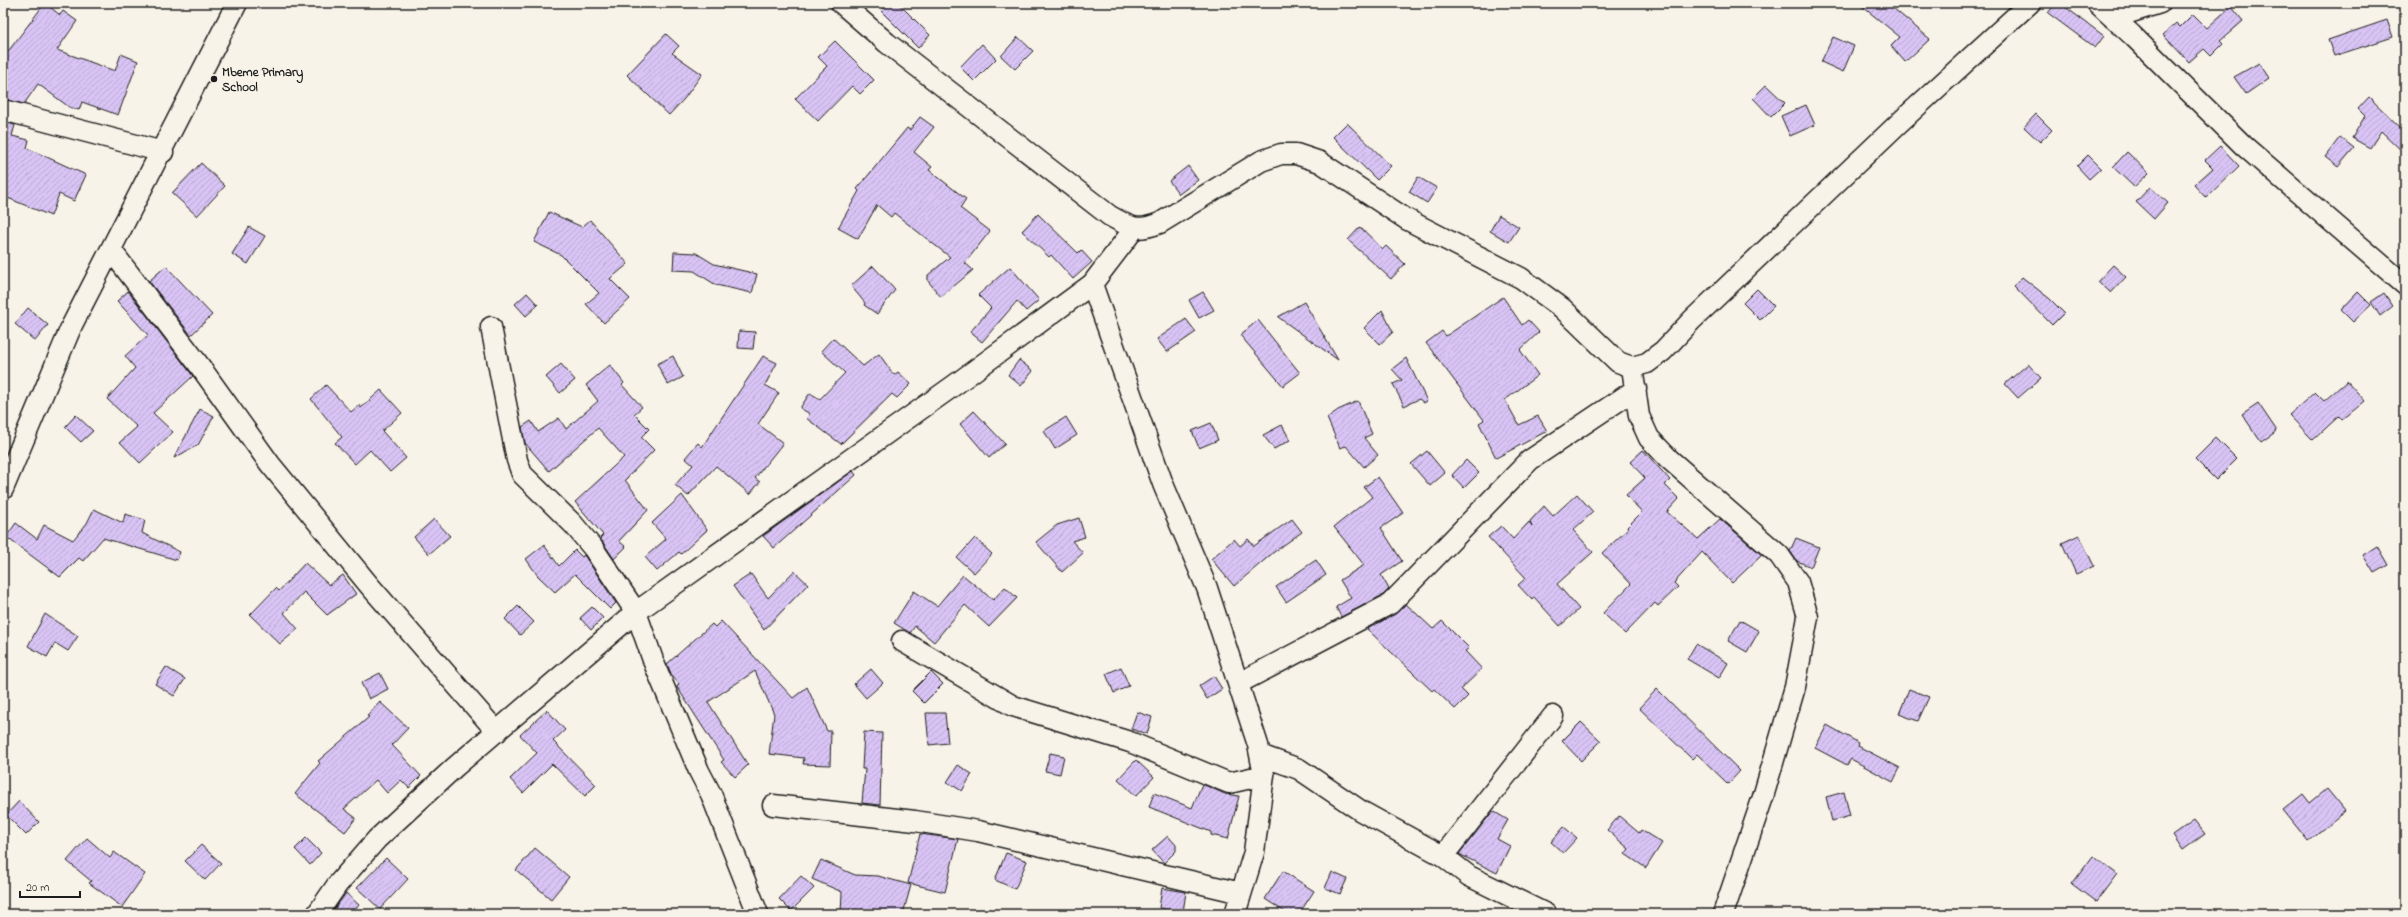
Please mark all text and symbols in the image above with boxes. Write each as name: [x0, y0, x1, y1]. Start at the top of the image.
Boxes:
place label: Mbeme Primary School: [222, 63, 303, 97]
marker: Mbeme Primary School: [209, 74, 219, 84]
scale bar: [20, 873, 80, 899]
text: 20 m: [26, 879, 49, 897]

